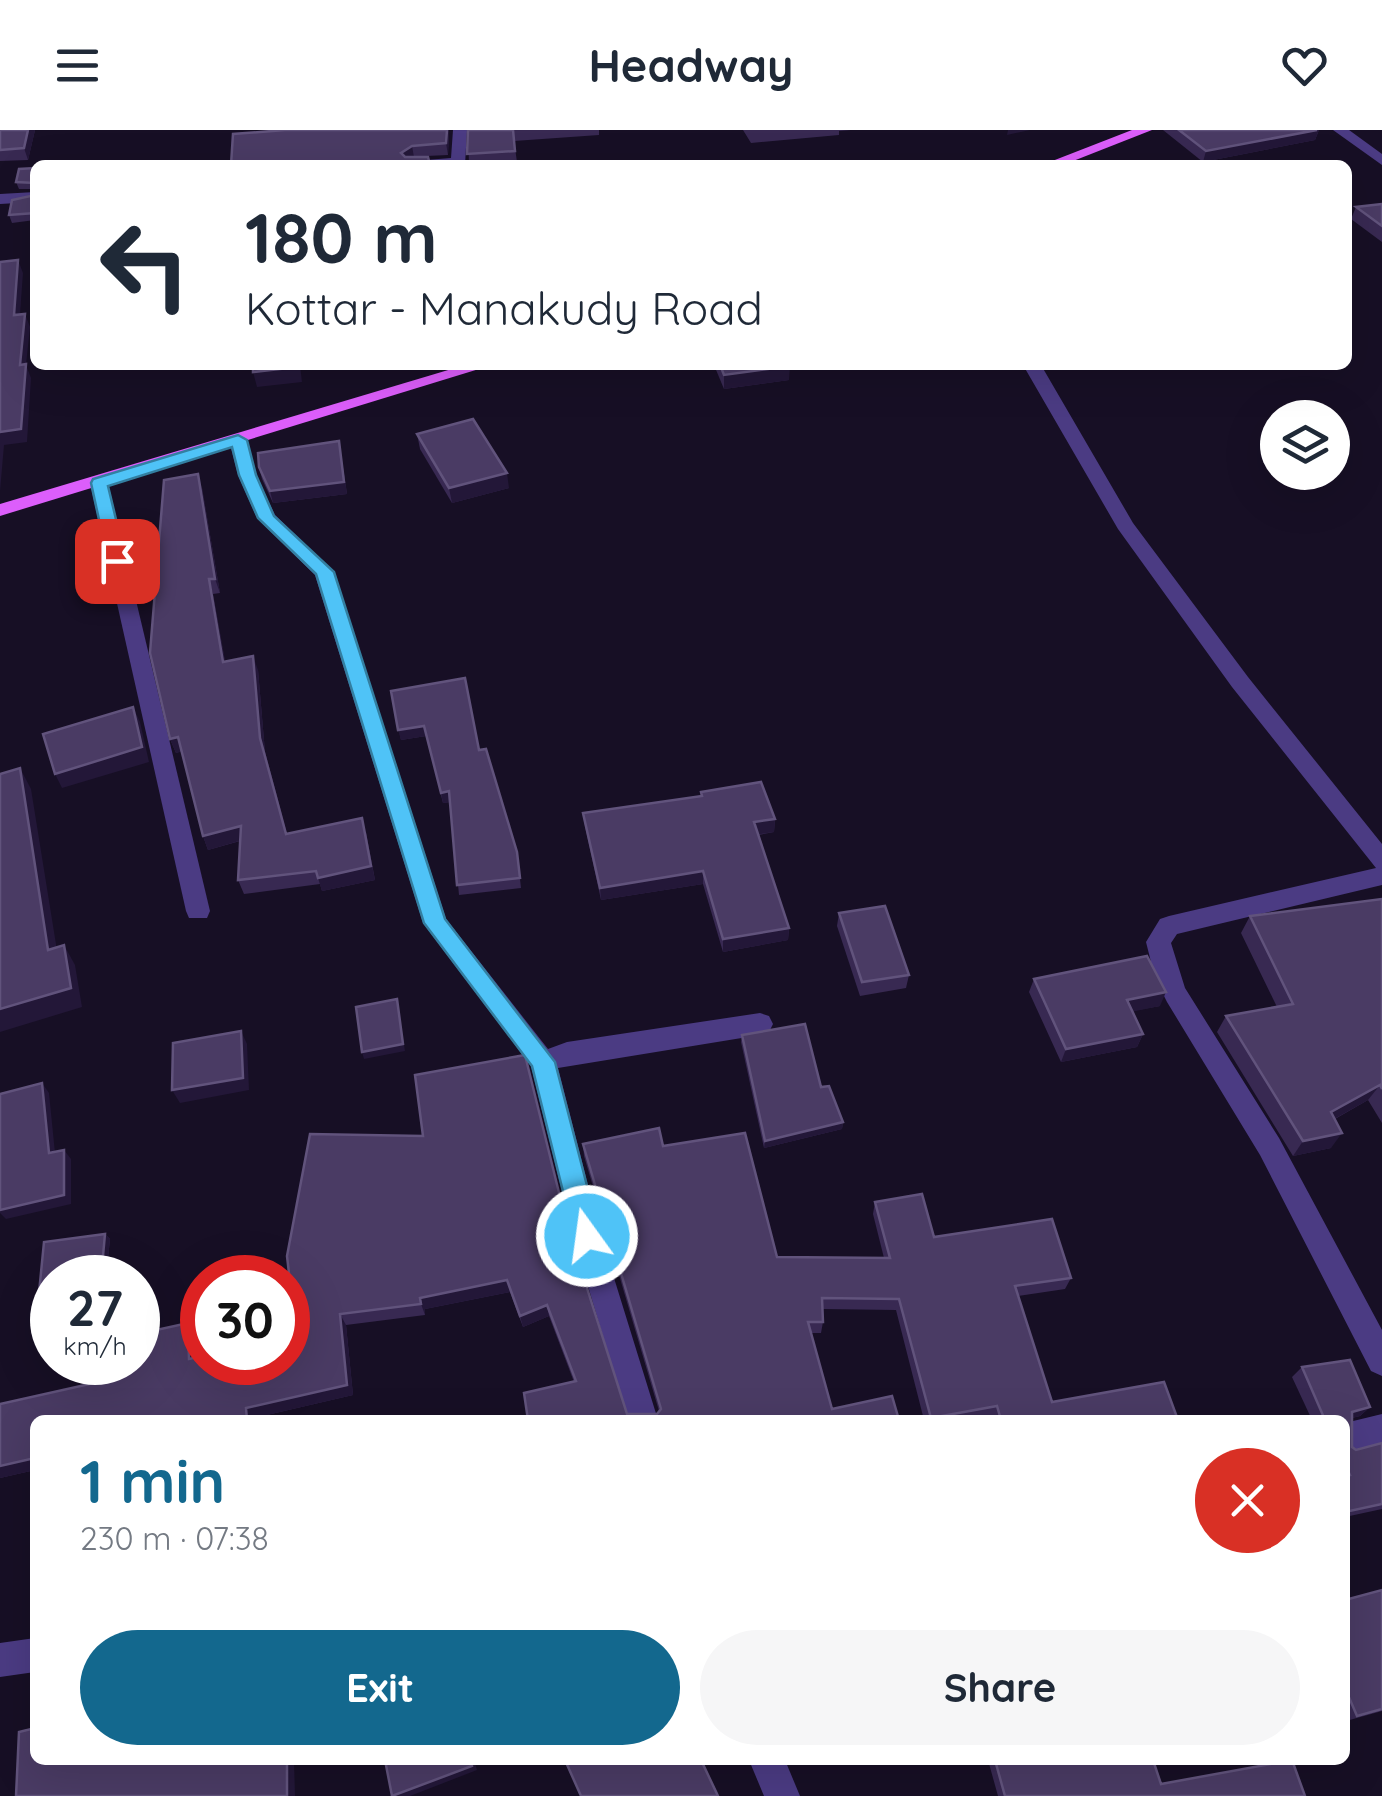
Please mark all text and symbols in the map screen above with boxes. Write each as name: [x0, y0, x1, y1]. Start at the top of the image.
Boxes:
text: Headway: [588, 37, 794, 93]
icon: menu: [50, 38, 105, 93]
icon: heart: [1277, 38, 1332, 93]
text: 180 m: [245, 193, 438, 281]
icon: left: [80, 200, 210, 330]
text: Kottar - Manakudy Road: [245, 280, 763, 336]
map controls: [1260, 400, 1350, 490]
button: layers: [1260, 400, 1350, 490]
pin: [75, 519, 160, 604]
icon: arrive: [90, 534, 145, 589]
position arrow: [535, 1184, 639, 1288]
speed limit sign: 30: [180, 1255, 310, 1385]
text: 27: [67, 1276, 123, 1339]
text: km/h: [63, 1330, 127, 1361]
text: 1 min: [80, 1443, 225, 1518]
button: close: [1195, 1448, 1300, 1553]
text: 230 m · 07:38: [80, 1518, 269, 1558]
button: Exit: [80, 1630, 680, 1745]
button: Share: [700, 1630, 1300, 1745]

